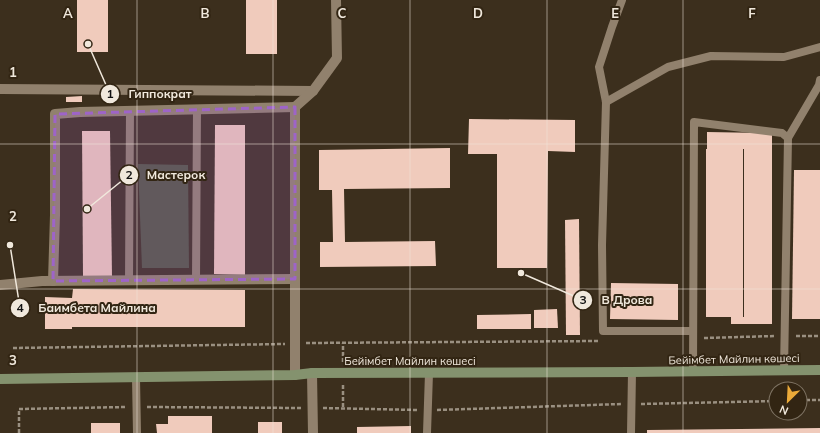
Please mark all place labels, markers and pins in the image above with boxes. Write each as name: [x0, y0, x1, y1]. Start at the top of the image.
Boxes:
callout: Гиппократ: [100, 82, 199, 106]
callout: Мастерок: [119, 163, 214, 187]
callout: В Дрова: [573, 288, 660, 312]
callout: Баимбета Майлина: [10, 296, 164, 320]

